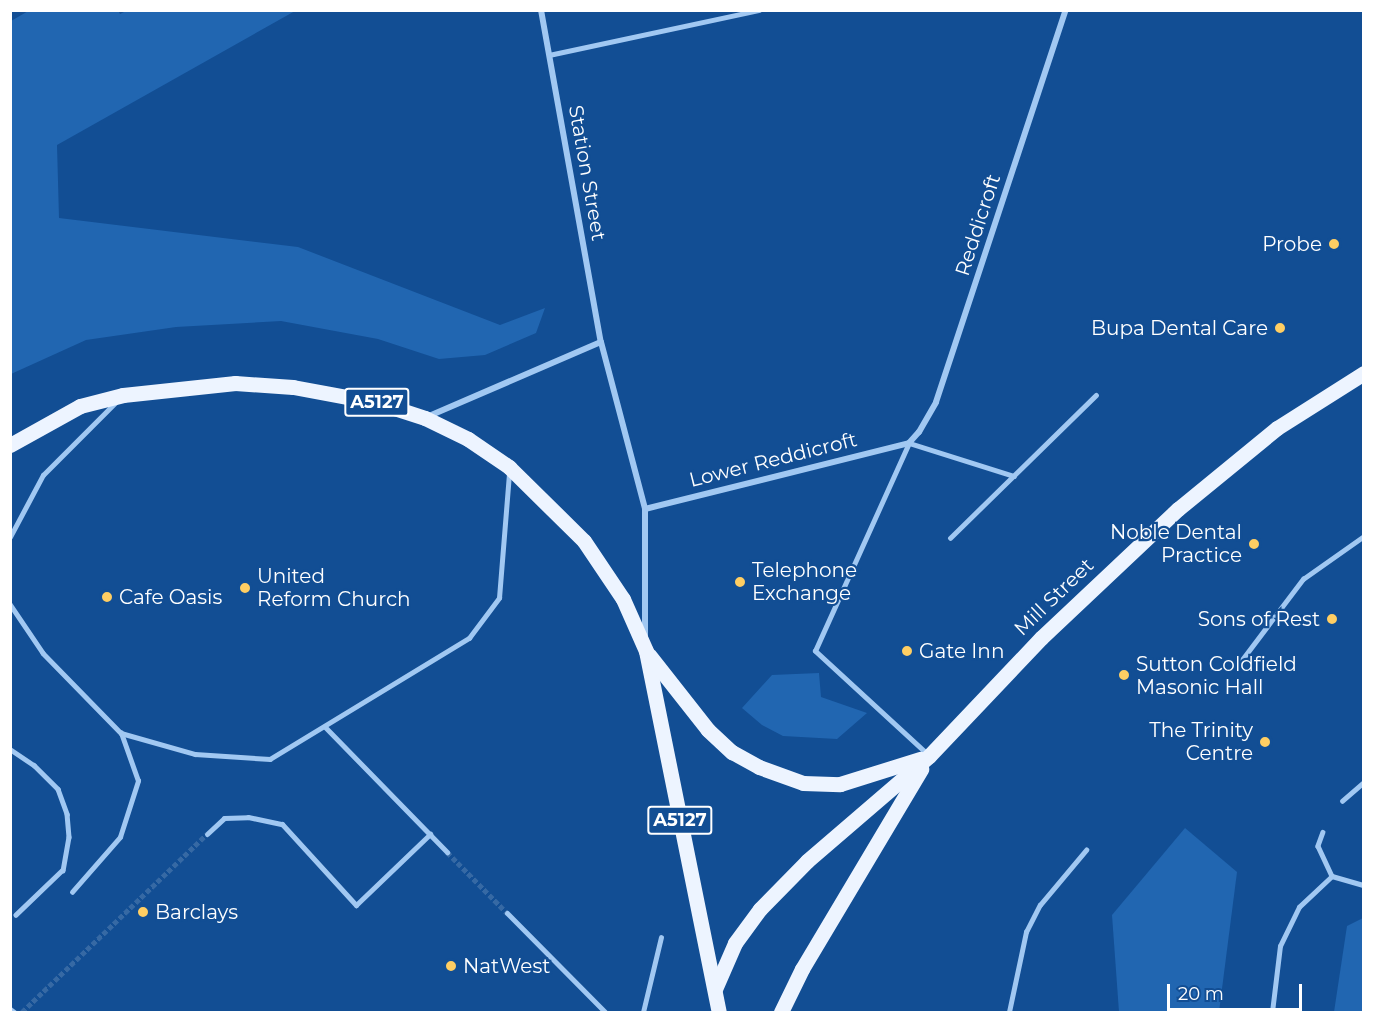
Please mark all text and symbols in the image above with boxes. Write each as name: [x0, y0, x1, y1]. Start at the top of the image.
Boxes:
street label: Station Street: [563, 103, 611, 243]
street label: Reddicroft: [950, 171, 1006, 279]
place label: Probe: [1262, 232, 1322, 256]
marker: Probe: [1327, 237, 1341, 251]
place label: Bupa Dental Care: [1091, 316, 1268, 340]
marker: Bupa Dental Care: [1273, 321, 1287, 335]
road number: A5127: [344, 387, 410, 417]
street label: Lower Reddicroft: [687, 428, 859, 492]
place label: Noble Dental Practice: [1110, 520, 1242, 567]
marker: Noble Dental Practice: [1247, 537, 1261, 551]
street label: Mill Street: [1009, 553, 1099, 641]
place label: Telephone Exchange: [752, 558, 857, 605]
place label: United Reform Church: [257, 564, 411, 611]
marker: Telephone Exchange: [733, 575, 747, 589]
marker: United Reform Church: [238, 581, 252, 595]
place label: Cafe Oasis: [119, 585, 222, 609]
marker: Cafe Oasis: [100, 590, 114, 604]
place label: Sons of Rest: [1198, 607, 1320, 631]
marker: Sons of Rest: [1325, 612, 1339, 626]
place label: Gate Inn: [919, 639, 1004, 663]
marker: Gate Inn: [900, 644, 914, 658]
place label: Sutton Coldfield Masonic Hall: [1136, 652, 1297, 699]
marker: Sutton Coldfield Masonic Hall: [1117, 668, 1131, 682]
place label: The Trinity Centre: [1149, 718, 1253, 765]
marker: The Trinity Centre: [1258, 735, 1272, 749]
road number: A5127: [647, 805, 713, 835]
place label: Barclays: [155, 900, 238, 924]
marker: Barclays: [136, 905, 150, 919]
place label: NatWest: [463, 954, 550, 978]
marker: NatWest: [444, 959, 458, 973]
scale bar: [1170, 972, 1305, 1010]
text: 20 m: [1178, 983, 1224, 1005]

